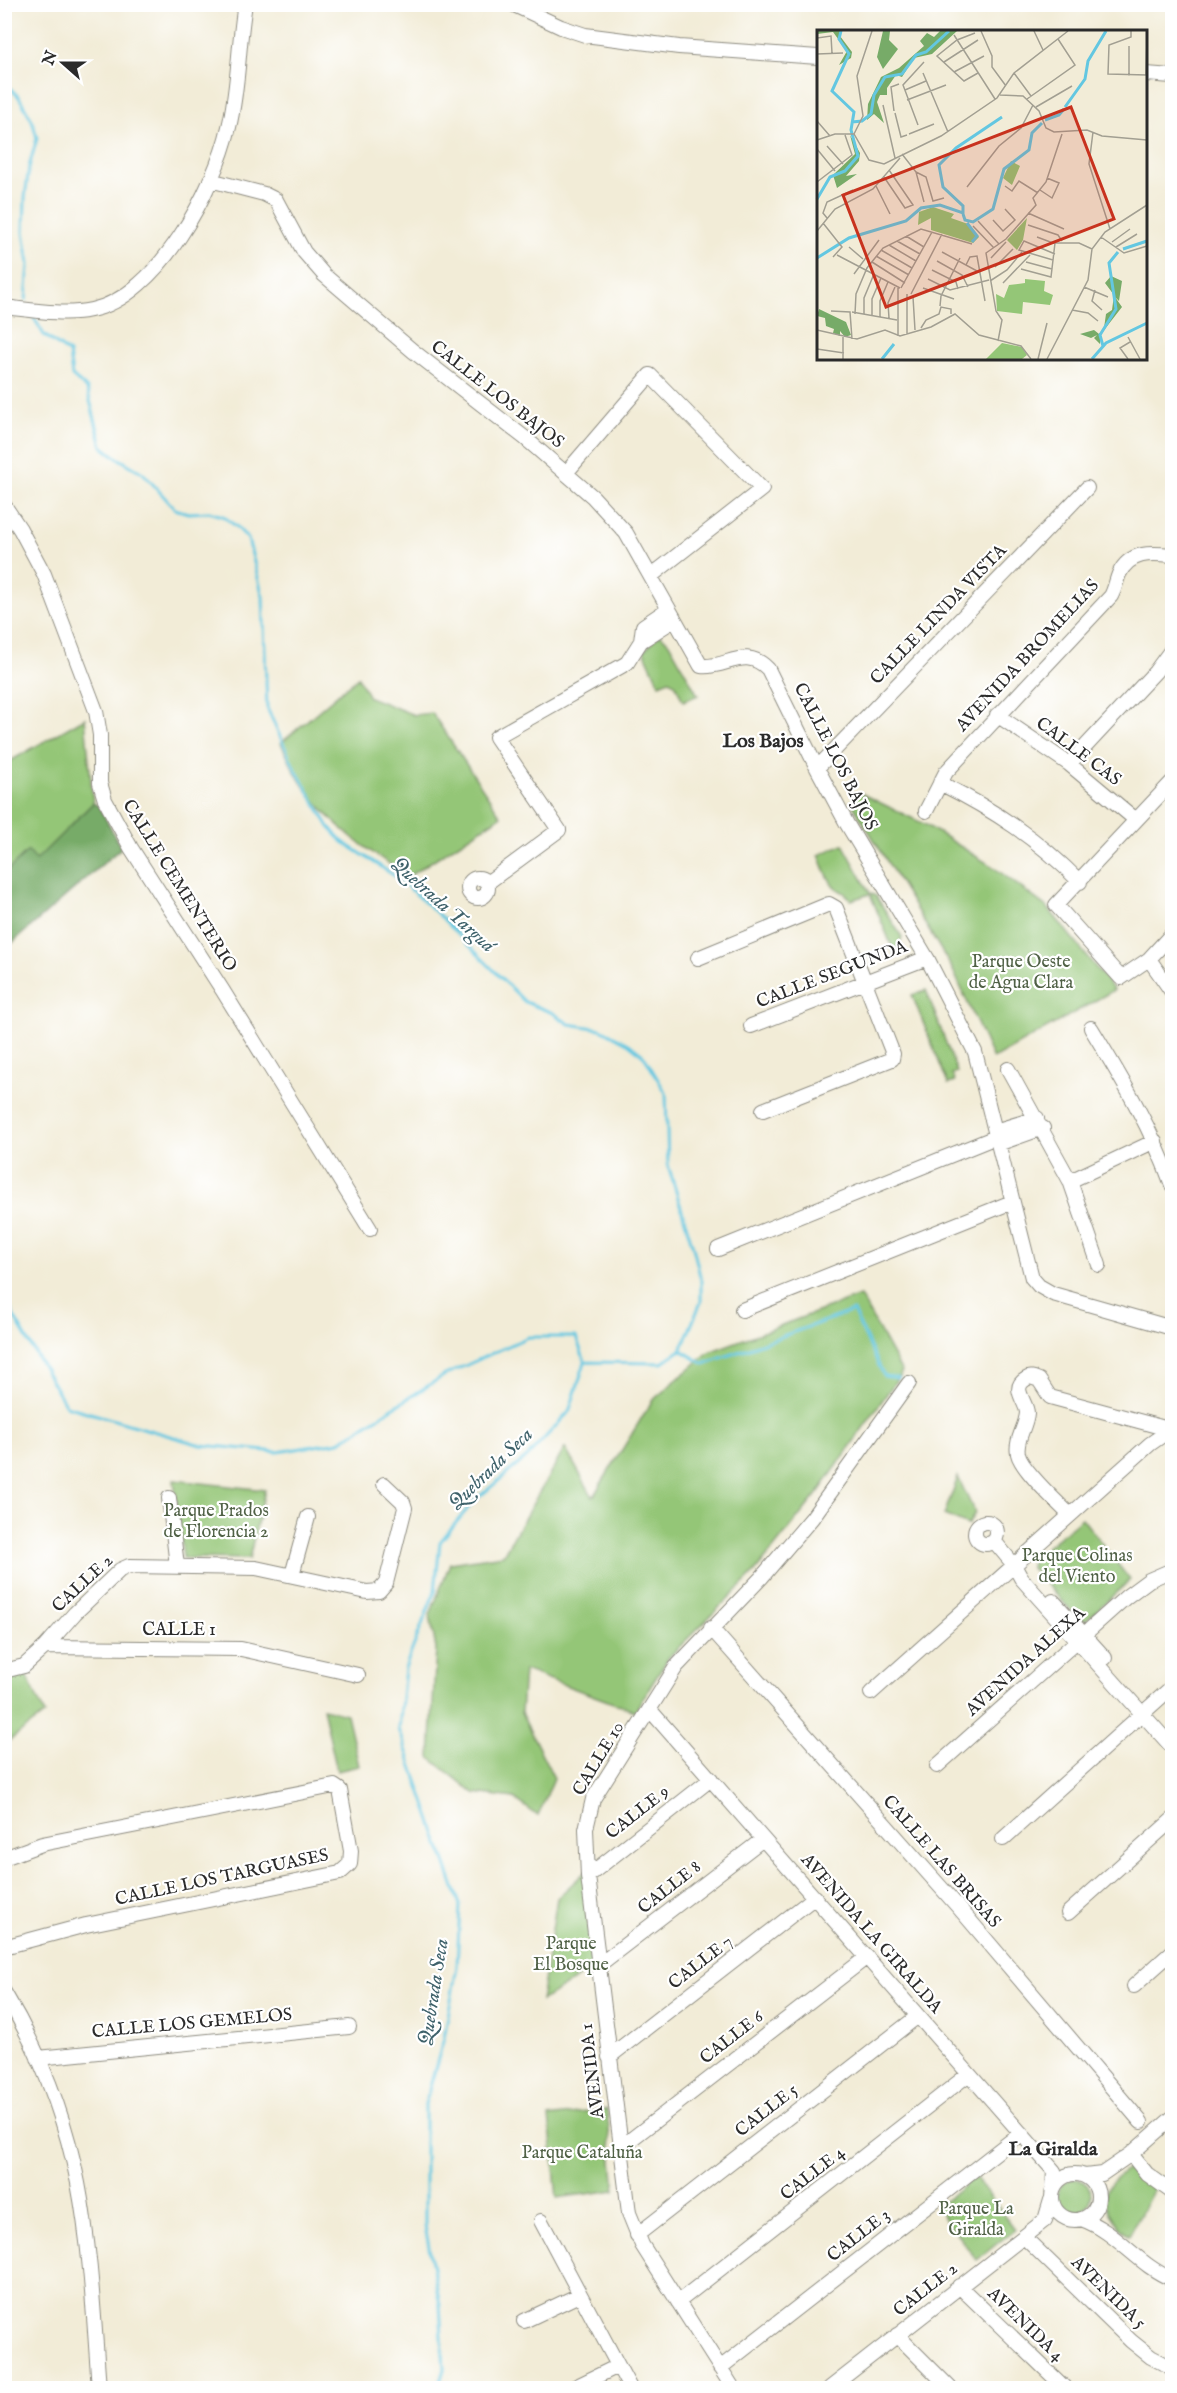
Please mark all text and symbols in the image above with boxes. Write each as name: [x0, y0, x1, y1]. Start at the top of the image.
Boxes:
inset map: [817, 30, 1147, 360]
north arrow: [33, 33, 93, 93]
text: N: [39, 48, 63, 69]
street label: CALLE LOS BAJOS: [426, 336, 568, 454]
street label: CALLE LINDA VISTA: [866, 539, 1013, 690]
street label: AVENIDA BROMELIAS: [951, 575, 1105, 738]
street label: CALLE LOS BAJOS: [788, 679, 882, 835]
street label: CALLE CAS: [1031, 712, 1125, 792]
district label: Los Bajos: [722, 729, 804, 754]
street label: CALLE CEMENTERIO: [117, 796, 241, 976]
water label: Quebrada Targuá: [385, 852, 502, 960]
street label: CALLE SEGUNDA: [753, 935, 912, 1014]
park label: Parque Oeste de Agua Clara: [969, 951, 1074, 995]
water label: Quebrada Seca: [444, 1423, 539, 1516]
park label: Parque Prados de Florencia 2: [163, 1500, 269, 1544]
park label: Parque Colinas del Viento: [1021, 1545, 1133, 1589]
street label: CALLE 2: [48, 1550, 118, 1618]
street label: AVENIDA ALEXA: [961, 1602, 1091, 1722]
street label: CALLE 1: [142, 1619, 216, 1642]
street label: CALLE 10: [568, 1718, 630, 1800]
street label: CALLE 9: [601, 1781, 675, 1845]
street label: CALLE LAS BRISAS: [877, 1791, 1005, 1933]
street label: CALLE LOS TARGUASES: [113, 1844, 331, 1912]
street label: AVENIDA LA GIRALDA: [794, 1848, 947, 2019]
street label: CALLE 8: [634, 1856, 706, 1920]
street label: CALLE 7: [664, 1931, 738, 1995]
park label: Parque El Bosque: [533, 1933, 609, 1977]
water label: Quebrada Seca: [413, 1937, 456, 2047]
street label: CALLE LOS GEMELOS: [91, 2004, 293, 2044]
street label: CALLE 6: [696, 2006, 769, 2070]
street label: AVENIDA 1: [576, 2022, 610, 2121]
street label: CALLE 5: [731, 2079, 803, 2143]
district label: La Giralda: [1008, 2137, 1098, 2162]
park label: Parque Cataluña: [521, 2142, 643, 2165]
street label: CALLE 4: [776, 2142, 850, 2206]
park label: Parque La Giralda: [938, 2198, 1014, 2242]
street label: CALLE 3: [823, 2204, 895, 2268]
street label: AVENIDA 5: [1065, 2251, 1151, 2335]
street label: CALLE 2: [889, 2258, 963, 2322]
street label: AVENIDA 4: [981, 2282, 1068, 2367]

